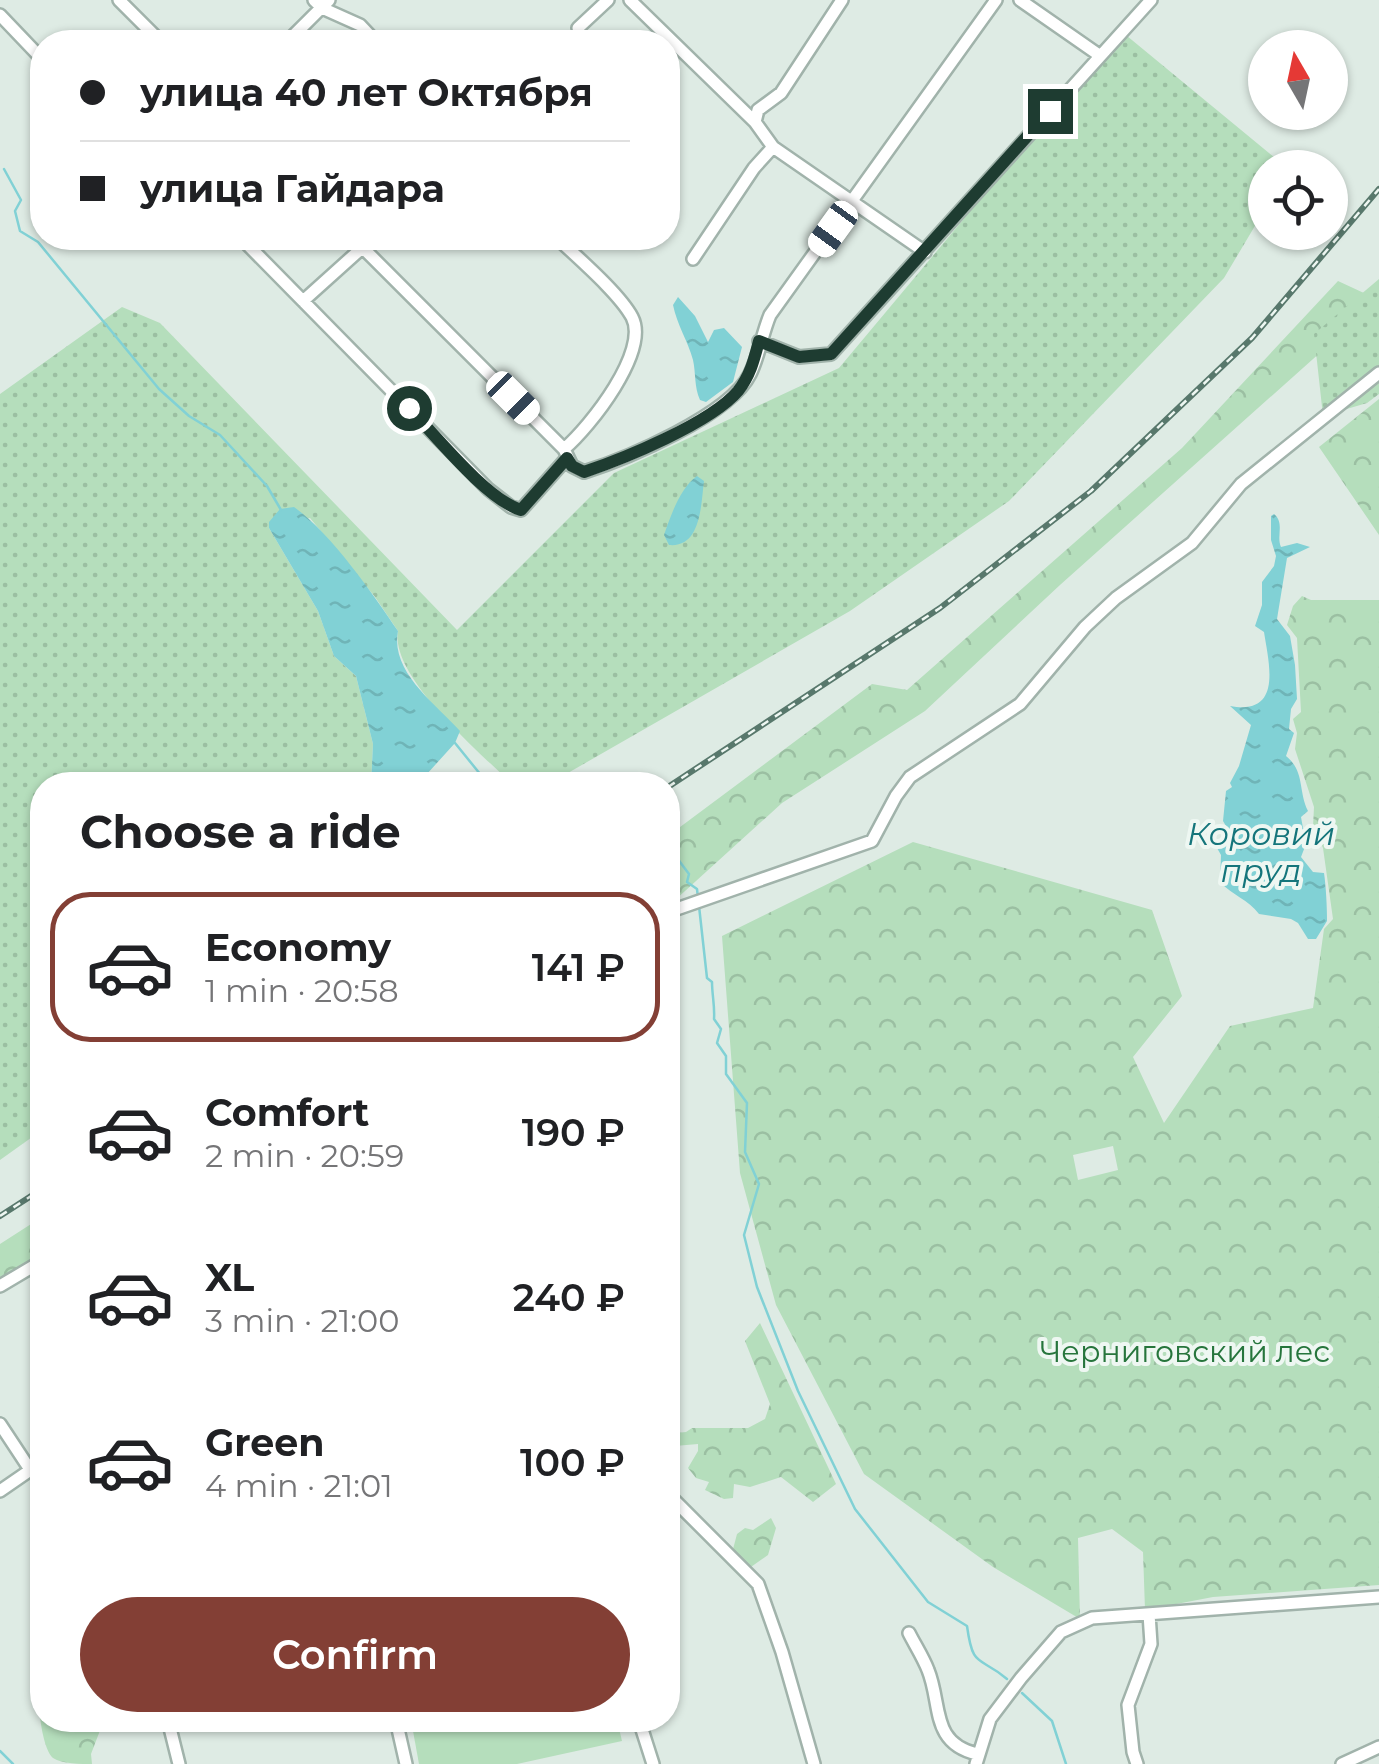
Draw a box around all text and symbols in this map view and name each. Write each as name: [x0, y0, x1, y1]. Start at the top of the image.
north arrow: [1248, 30, 1348, 130]
map controls: [1248, 30, 1348, 250]
text: улица 40 лет Октября: [140, 69, 593, 116]
route end: [1028, 89, 1073, 134]
button: locate: [1248, 150, 1348, 250]
text: улица Гайдара: [140, 165, 445, 212]
car: [803, 196, 863, 262]
car: [481, 366, 545, 430]
route start: [387, 386, 432, 431]
text: Choose a ride: [80, 804, 401, 859]
water label: Коровий пруд: [1187, 814, 1335, 890]
icon: car: [85, 922, 175, 1012]
text: Economy: [205, 924, 391, 971]
text: 141 ₽: [532, 944, 625, 991]
text: 1 min · 20:58: [205, 971, 399, 1010]
icon: car: [85, 1087, 175, 1177]
text: Comfort: [205, 1089, 369, 1136]
text: 190 ₽: [522, 1109, 625, 1156]
text: 2 min · 20:59: [205, 1136, 404, 1175]
icon: car: [85, 1252, 175, 1342]
text: XL: [205, 1254, 254, 1301]
text: 240 ₽: [513, 1274, 625, 1321]
text: 3 min · 21:00: [205, 1301, 399, 1340]
park label: Черниговский лес: [1040, 1333, 1330, 1370]
icon: car: [85, 1417, 175, 1507]
text: Green: [205, 1419, 325, 1466]
text: 100 ₽: [520, 1439, 625, 1486]
text: 4 min · 21:01: [205, 1466, 393, 1505]
button: Confirm: [80, 1597, 630, 1712]

